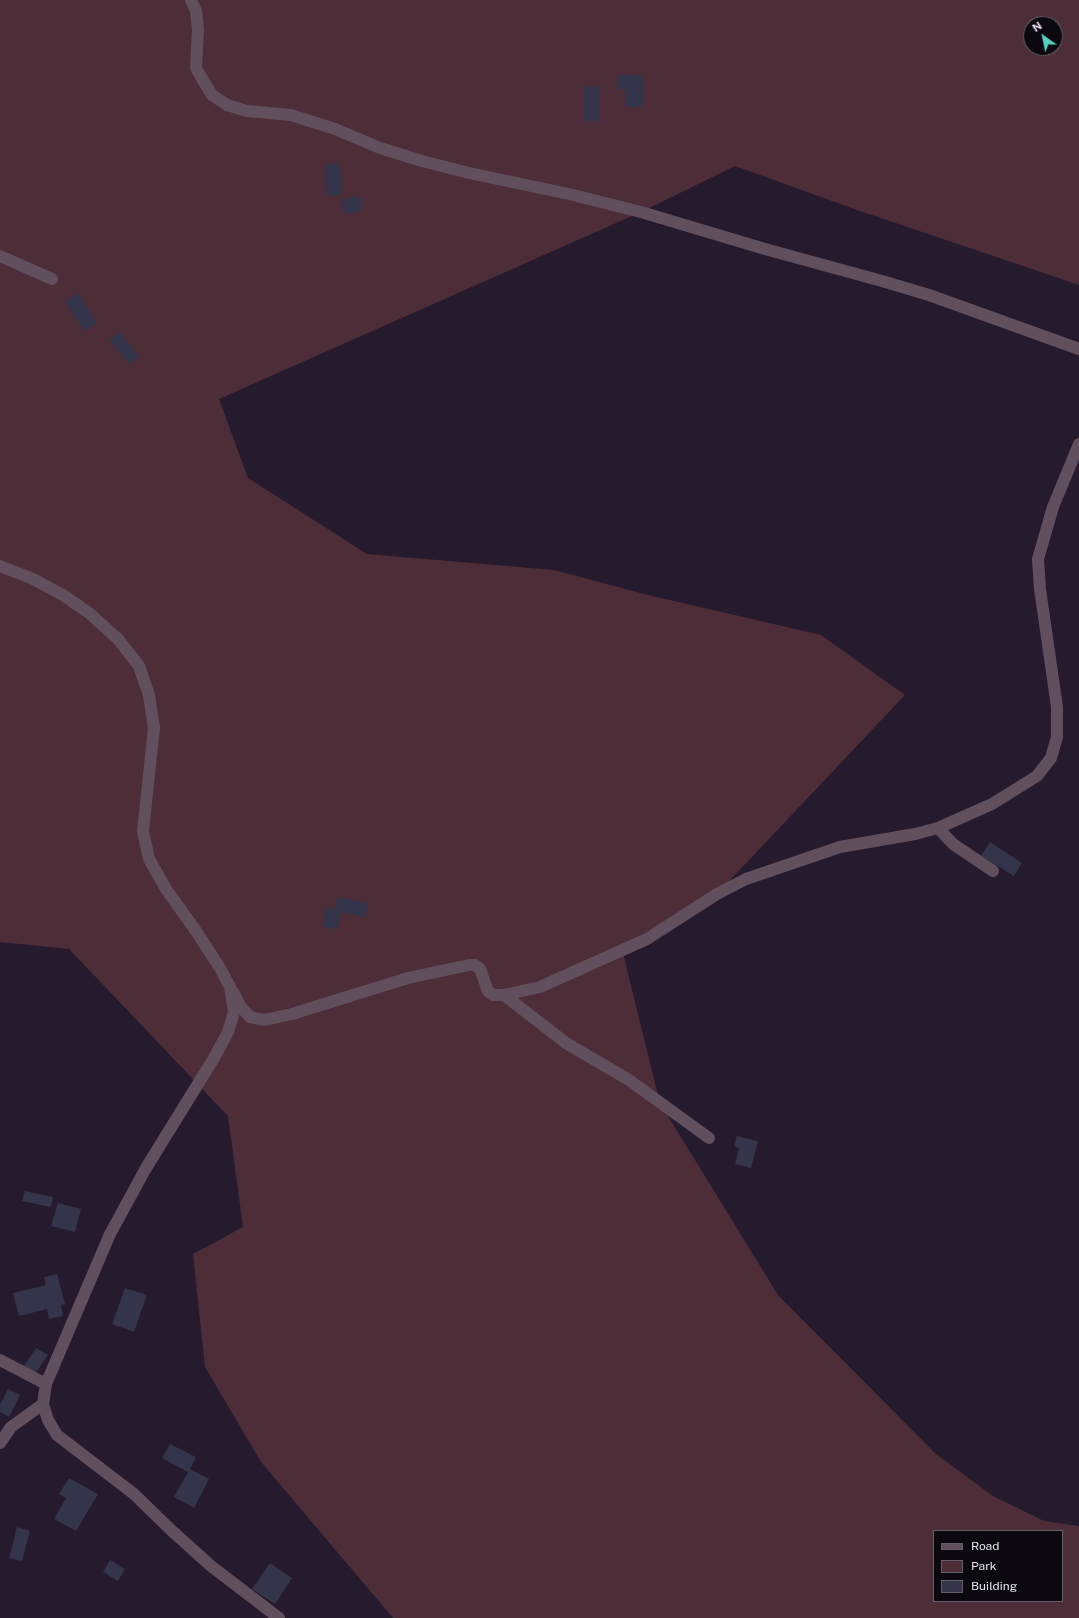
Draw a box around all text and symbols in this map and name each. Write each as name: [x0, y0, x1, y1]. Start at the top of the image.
north arrow: [1023, 16, 1063, 56]
text: N: [1030, 19, 1044, 34]
legend: [933, 1530, 1063, 1602]
text: Road: [971, 1539, 999, 1553]
text: Park: [971, 1559, 997, 1573]
text: Building: [971, 1579, 1017, 1593]

